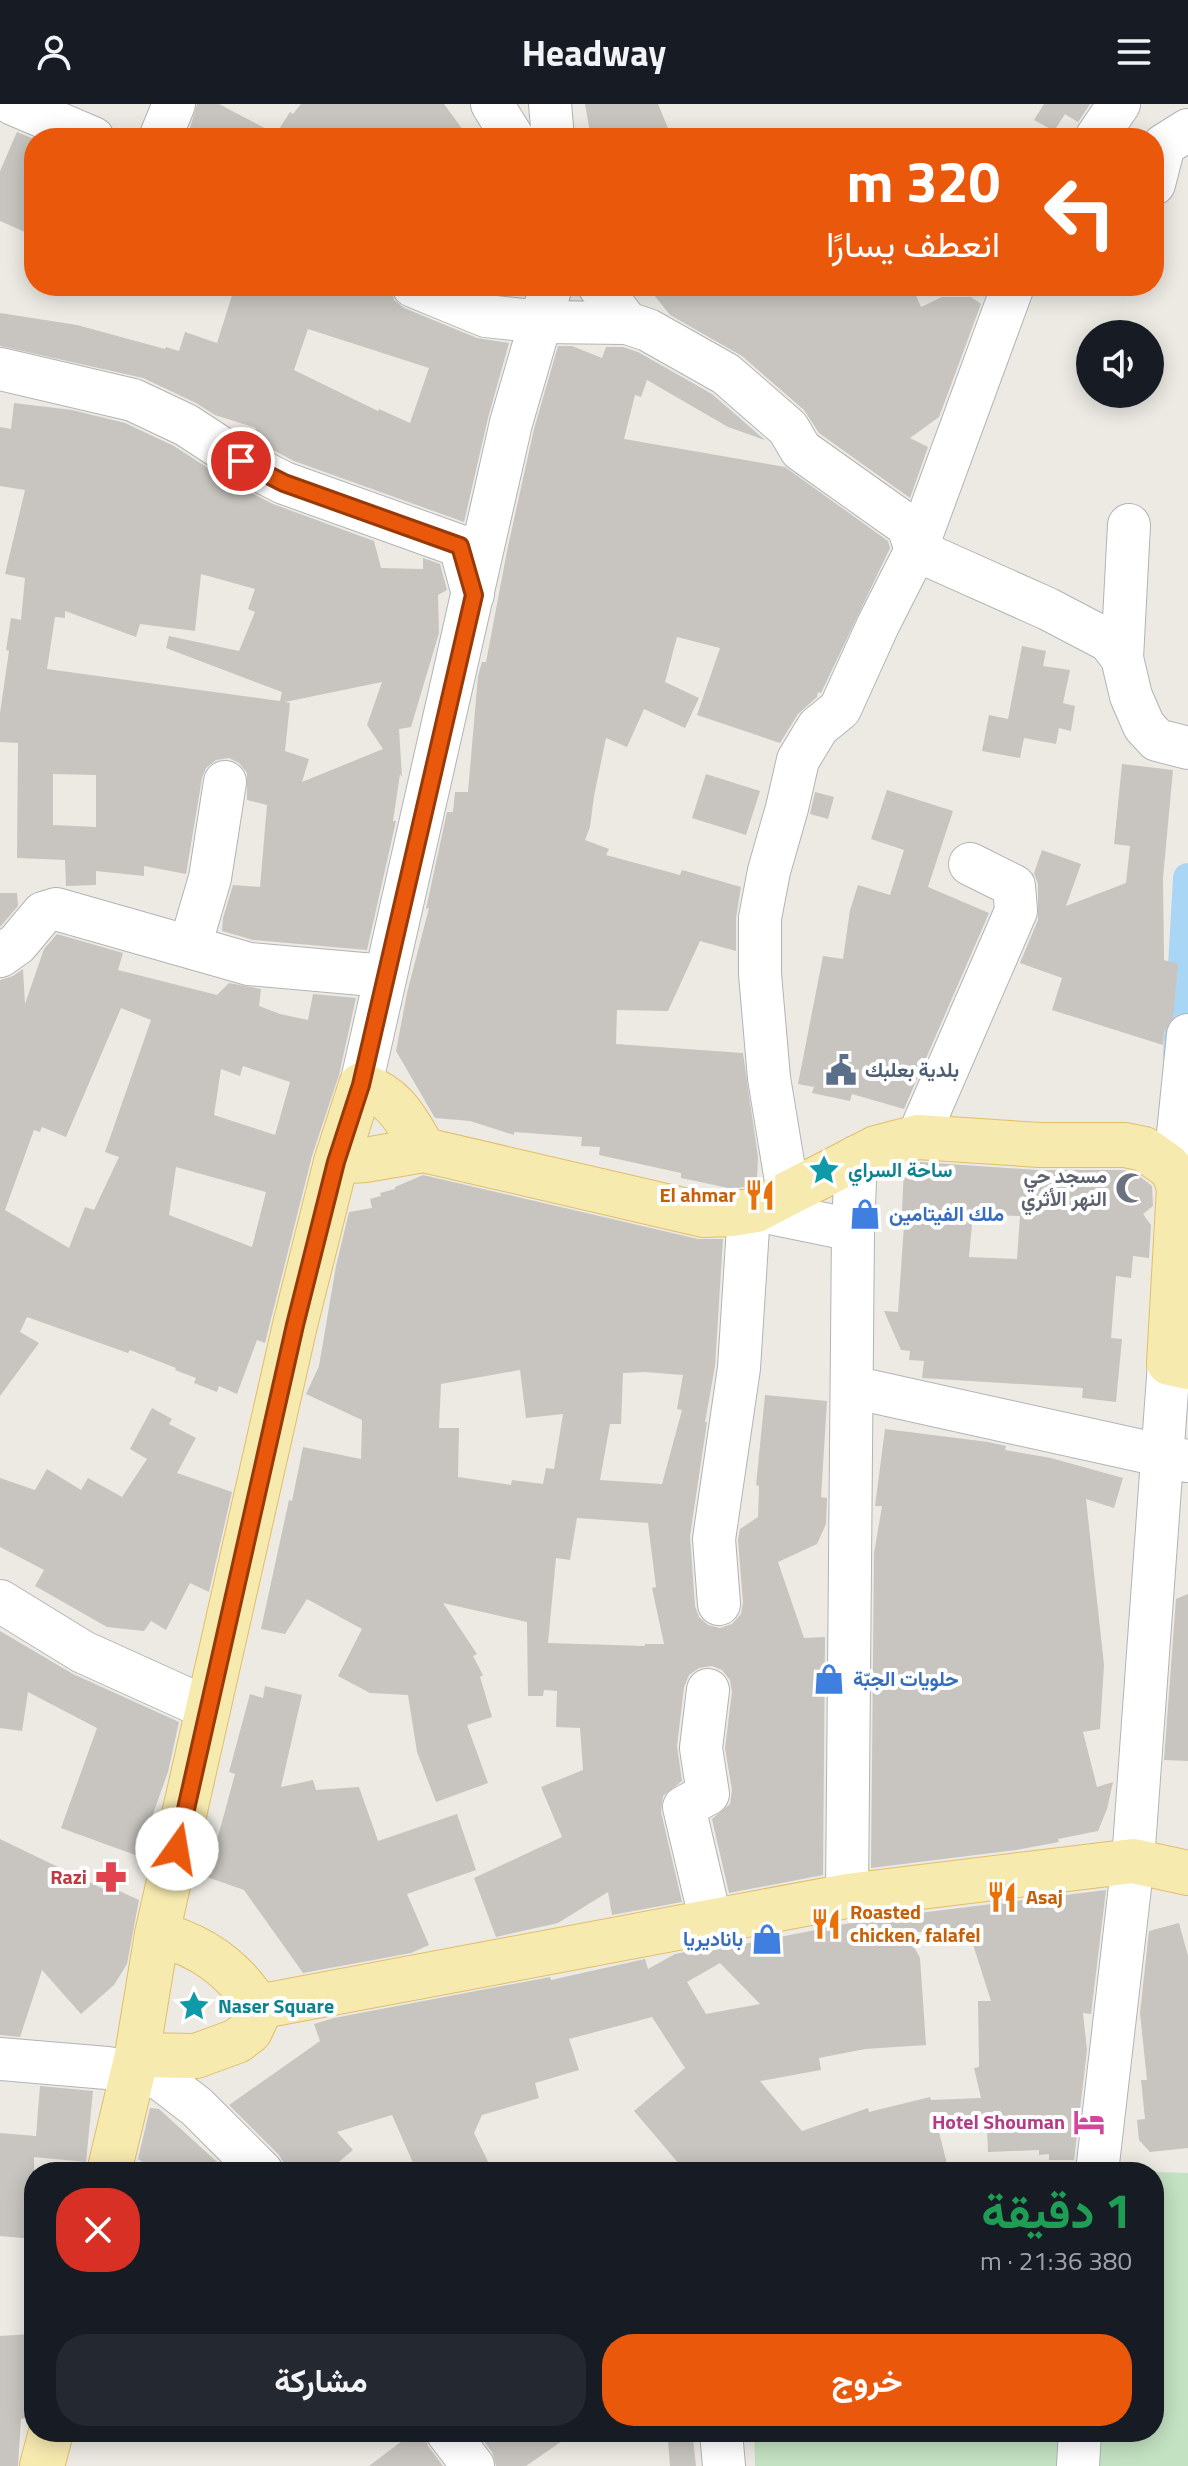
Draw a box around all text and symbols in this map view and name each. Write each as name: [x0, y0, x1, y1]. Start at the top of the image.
text: Headway: [522, 25, 666, 80]
icon: person: [32, 30, 76, 74]
icon: menu: [1112, 30, 1156, 74]
text: 320 m: [847, 139, 1000, 224]
icon: left: [1028, 160, 1132, 264]
text: انعطف يسارًا: [826, 216, 1000, 271]
map controls: [1076, 320, 1164, 408]
button: sound: [1076, 320, 1164, 408]
pin: [207, 427, 275, 495]
icon: arrive: [219, 439, 263, 483]
public building icon: بلدية بعلبك: [824, 1053, 858, 1087]
place label: بلدية بعلبك: [865, 1054, 959, 1085]
place icon: ساحة السراي: [807, 1153, 841, 1187]
place label: ساحة السراي: [848, 1154, 952, 1187]
place label: مسجد حي النهر الأثري: [1021, 1160, 1107, 1216]
mosque icon: مسجد حي النهر الأثري: [1114, 1171, 1148, 1205]
restaurant icon: El ahmar: [743, 1178, 777, 1212]
place label: El ahmar: [659, 1179, 737, 1210]
shop icon: ملك الفيتامين: [848, 1197, 882, 1231]
place label: ملك الفيتامين: [889, 1198, 1004, 1229]
shop icon: حلويات الجبّة: [812, 1662, 846, 1696]
place label: حلويات الجبّة: [853, 1663, 959, 1694]
position arrow: [135, 1807, 219, 1891]
pharmacy icon: Razi: [94, 1860, 128, 1894]
place label: Razi: [50, 1861, 87, 1892]
restaurant icon: Asaj: [985, 1880, 1019, 1914]
place label: Asaj: [1026, 1881, 1063, 1912]
place label: Roasted chicken, falafel: [850, 1896, 981, 1950]
restaurant icon: Roasted chicken, falafel: [809, 1907, 843, 1941]
shop icon: باناديريا: [750, 1922, 784, 1956]
place label: باناديريا: [683, 1923, 743, 1954]
place icon: Naser Square: [177, 1989, 211, 2023]
place label: Naser Square: [218, 1990, 334, 2021]
hotel icon: Hotel Shouman: [1072, 2105, 1106, 2139]
place label: Hotel Shouman: [932, 2106, 1065, 2137]
text: 1 دقيقة: [981, 2174, 1132, 2247]
button: close: [56, 2188, 140, 2272]
text: 380 m · 21:36: [980, 2241, 1132, 2280]
button: مشاركة: [56, 2334, 586, 2426]
button: خروج: [602, 2334, 1132, 2426]

